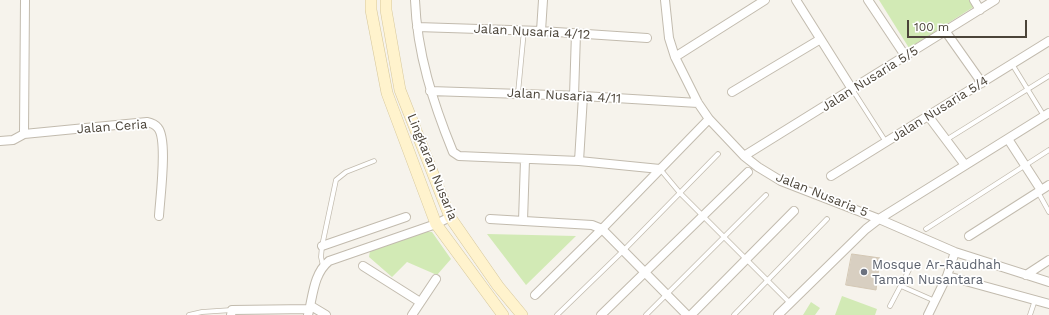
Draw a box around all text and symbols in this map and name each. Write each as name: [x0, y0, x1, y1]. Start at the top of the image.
scale bar: [909, 12, 1029, 38]
text: 100 m: [914, 20, 949, 34]
street label: Jalan Nusaria 4/12: [473, 21, 591, 43]
street label: Jalan Nusaria 5/5: [819, 43, 921, 115]
street label: Jalan Nusaria 5/4: [889, 73, 991, 145]
street label: Jalan Nusaria 4/11: [507, 85, 621, 107]
street label: Lingkaran Nusaria: [404, 111, 460, 223]
street label: Jalan Ceria: [76, 117, 148, 137]
street label: Jalan Nusaria 5: [774, 169, 870, 221]
place label: Mosque Ar-Raudhah Taman Nusantara: [872, 257, 1001, 288]
marker: Mosque Ar-Raudhah Taman Nusantara: [859, 267, 869, 277]

